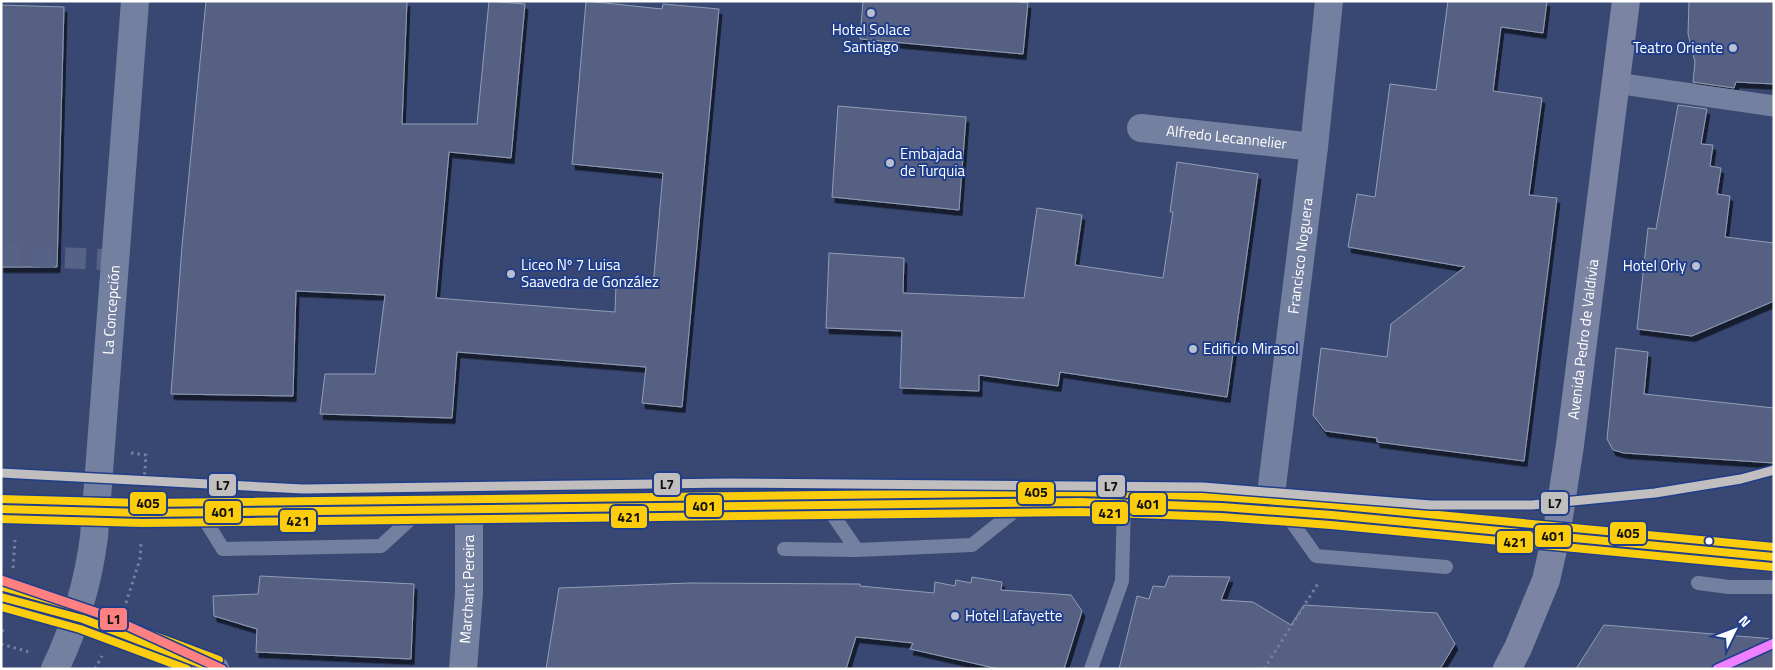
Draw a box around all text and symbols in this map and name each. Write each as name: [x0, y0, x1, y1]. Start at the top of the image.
marker: Hotel Solace Santiago: [865, 7, 877, 19]
place label: Hotel Solace Santiago: [832, 18, 910, 58]
place label: Teatro Oriente: [1633, 36, 1723, 59]
marker: Teatro Oriente: [1727, 42, 1739, 54]
street label: Alfredo Lecannelier: [1165, 119, 1288, 155]
place label: Embajada de Turquia: [900, 142, 965, 182]
marker: Embajada de Turquia: [884, 157, 896, 169]
street label: Francisco Noguera: [1281, 196, 1319, 315]
place label: Liceo Nº 7 Luisa Saavedra de González: [521, 253, 659, 293]
place label: Hotel Orly: [1623, 254, 1686, 277]
street label: Avenida Pedro de Valdivia: [1561, 257, 1604, 421]
marker: Hotel Orly: [1690, 260, 1702, 272]
street label: La Concepción: [96, 264, 126, 355]
marker: Liceo Nº 7 Luisa Saavedra de González: [505, 268, 517, 280]
place label: Edificio Mirasol: [1203, 337, 1299, 360]
marker: Edificio Mirasol: [1187, 343, 1199, 355]
line badge: L7: [653, 472, 681, 496]
line badge: L7: [208, 473, 237, 497]
text: L7: [660, 473, 674, 494]
text: L7: [216, 474, 230, 495]
line badge: L7: [1097, 474, 1126, 498]
text: L7: [1104, 475, 1118, 496]
line badge: 405: [1017, 481, 1055, 505]
text: 405: [1024, 481, 1048, 502]
line badge: 405: [129, 491, 167, 515]
line badge: L7: [1540, 491, 1569, 515]
text: 405: [136, 492, 160, 513]
line badge: 401: [1129, 492, 1167, 516]
text: L7: [1548, 492, 1562, 513]
text: 401: [1136, 493, 1160, 514]
line badge: 401: [685, 494, 723, 518]
text: 401: [692, 495, 716, 516]
line badge: 401: [204, 500, 242, 524]
text: 401: [211, 501, 235, 522]
line badge: 421: [1091, 501, 1129, 525]
text: 421: [1098, 502, 1122, 523]
line badge: 421: [610, 505, 648, 529]
text: 421: [617, 506, 641, 527]
line badge: 421: [279, 509, 317, 533]
text: 421: [286, 510, 310, 531]
line badge: 405: [1609, 521, 1647, 545]
text: 405: [1616, 522, 1640, 543]
line badge: 401: [1534, 524, 1572, 548]
text: 401: [1541, 525, 1565, 546]
line badge: 421: [1496, 530, 1534, 554]
text: 421: [1503, 531, 1527, 552]
street label: Marchant Pereira: [453, 534, 480, 644]
unlabelled marker: [1704, 536, 1714, 546]
place label: Hotel Lafayette: [965, 604, 1062, 627]
north arrow: [1710, 605, 1760, 655]
line badge: L1: [99, 607, 128, 631]
text: L1: [107, 608, 121, 629]
marker: Hotel Lafayette: [949, 610, 961, 622]
text: N: [1734, 610, 1756, 632]

